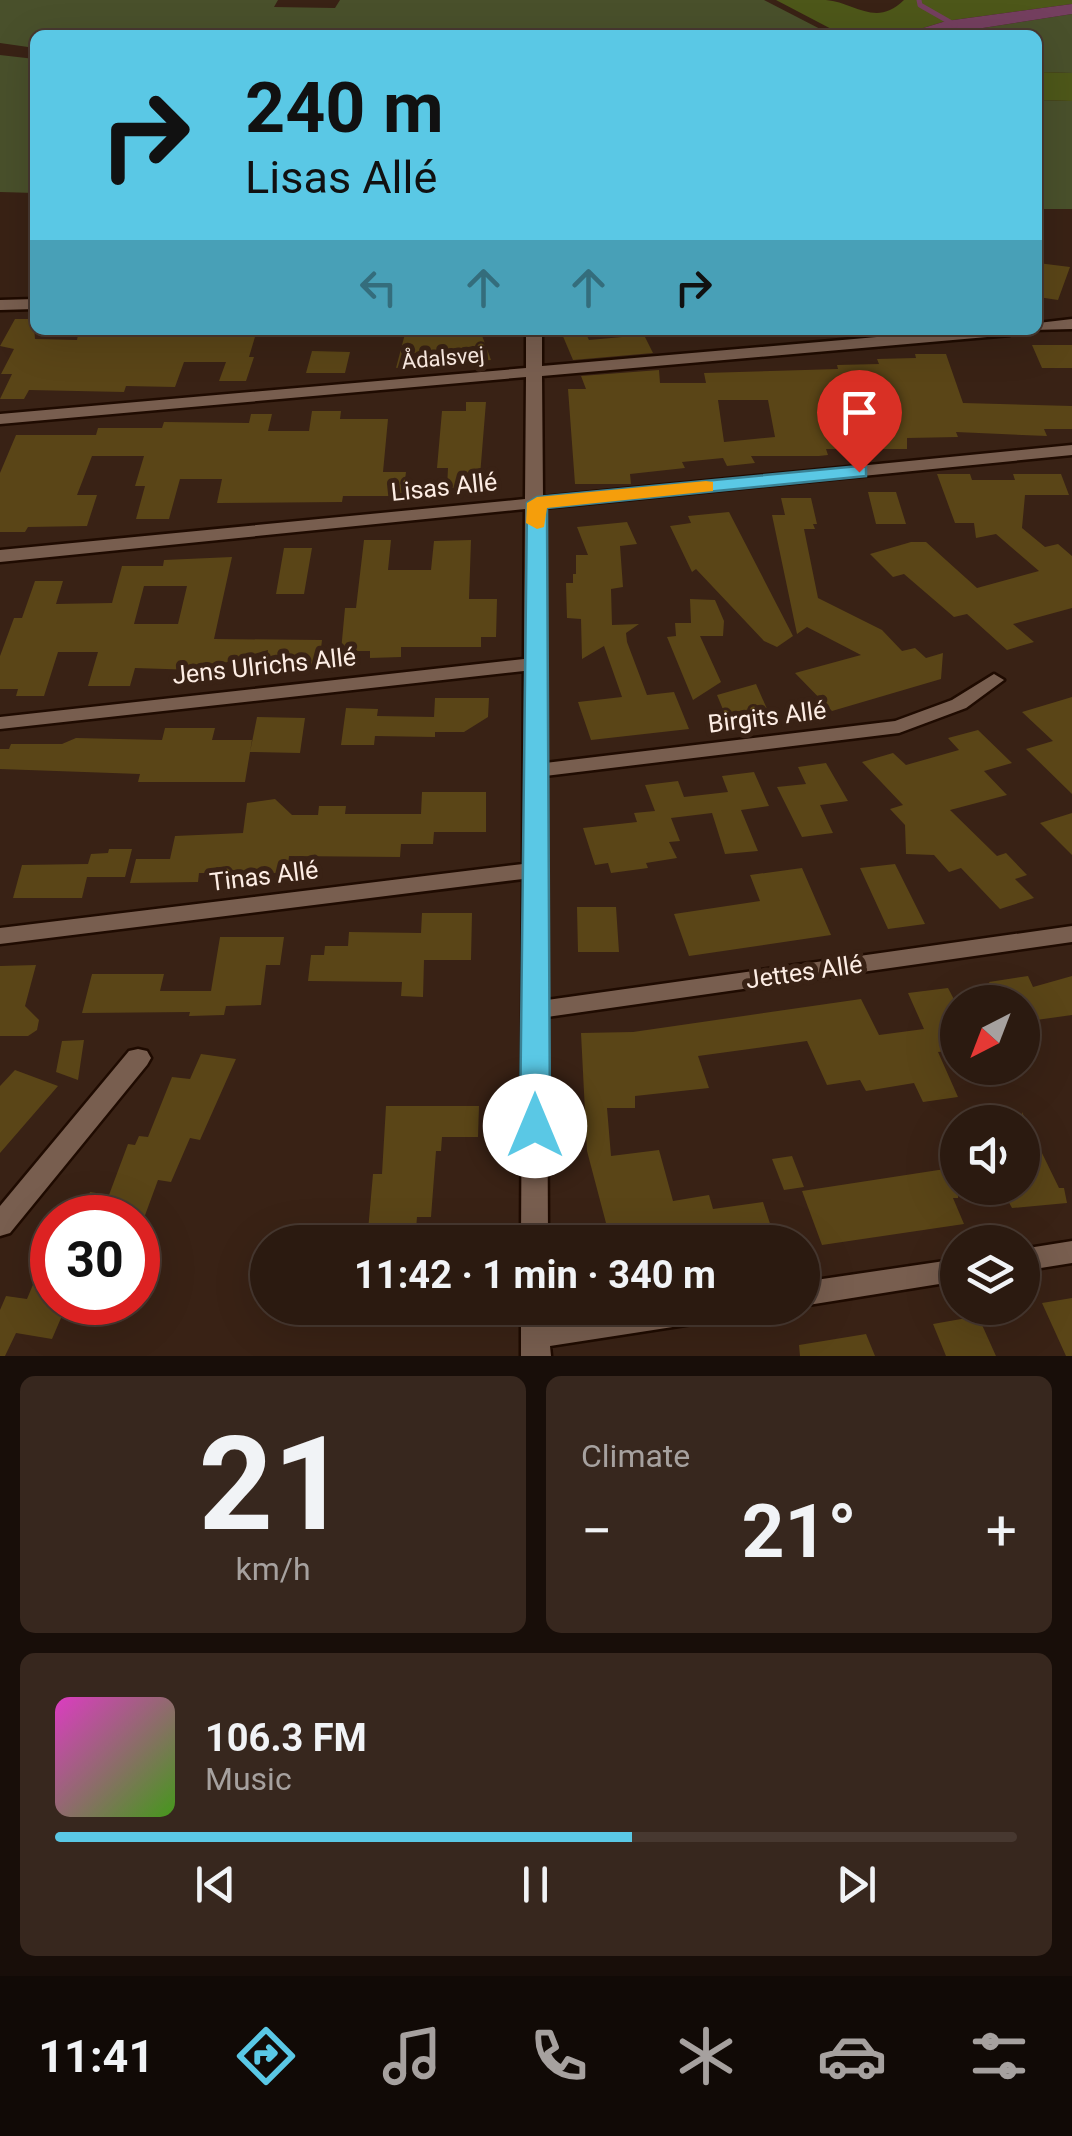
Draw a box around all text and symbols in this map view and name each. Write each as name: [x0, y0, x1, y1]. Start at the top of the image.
text: 240 m: [245, 67, 444, 149]
icon: right: [80, 70, 210, 200]
text: Lisas Allé: [245, 151, 437, 204]
icon: left: [351, 260, 406, 315]
icon: ahead: [456, 260, 511, 315]
icon: ahead: [561, 260, 616, 315]
icon: right: [666, 260, 721, 315]
street label: Ådalsvej: [401, 341, 485, 374]
pin: [817, 370, 902, 473]
icon: arrive: [832, 385, 887, 440]
street label: Lisas Allé: [389, 467, 499, 507]
street label: Jens Ulrichs Allé: [171, 642, 357, 690]
street label: Birgits Allé: [706, 695, 828, 739]
street label: Tinas Allé: [208, 855, 320, 897]
street label: Jettes Allé: [744, 949, 864, 995]
north arrow: [940, 985, 1040, 1085]
map controls: [940, 985, 1040, 1325]
position arrow: [483, 1074, 587, 1178]
button: sound: [940, 1105, 1040, 1205]
speed limit sign: 30: [30, 1195, 160, 1325]
button: layers: [940, 1225, 1040, 1325]
text: 11:42 · 1 min · 340 m: [354, 1253, 716, 1297]
text: 21: [198, 1408, 348, 1561]
text: Climate: [581, 1437, 690, 1475]
text: 21°: [741, 1487, 857, 1575]
text: −: [581, 1499, 612, 1563]
text: +: [986, 1499, 1017, 1563]
text: km/h: [235, 1550, 311, 1588]
text: 106.3 FM: [205, 1716, 367, 1760]
text: Music: [205, 1760, 292, 1798]
icon: previous: [188, 1857, 243, 1912]
icon: pause: [508, 1857, 563, 1912]
icon: next: [829, 1857, 884, 1912]
icon: directions: [231, 2021, 301, 2091]
icon: music: [377, 2021, 447, 2091]
icon: phone: [524, 2021, 594, 2091]
icon: climate: [671, 2021, 741, 2091]
icon: car: [817, 2021, 887, 2091]
icon: filters: [964, 2021, 1034, 2091]
text: 11:41: [38, 2030, 154, 2083]

